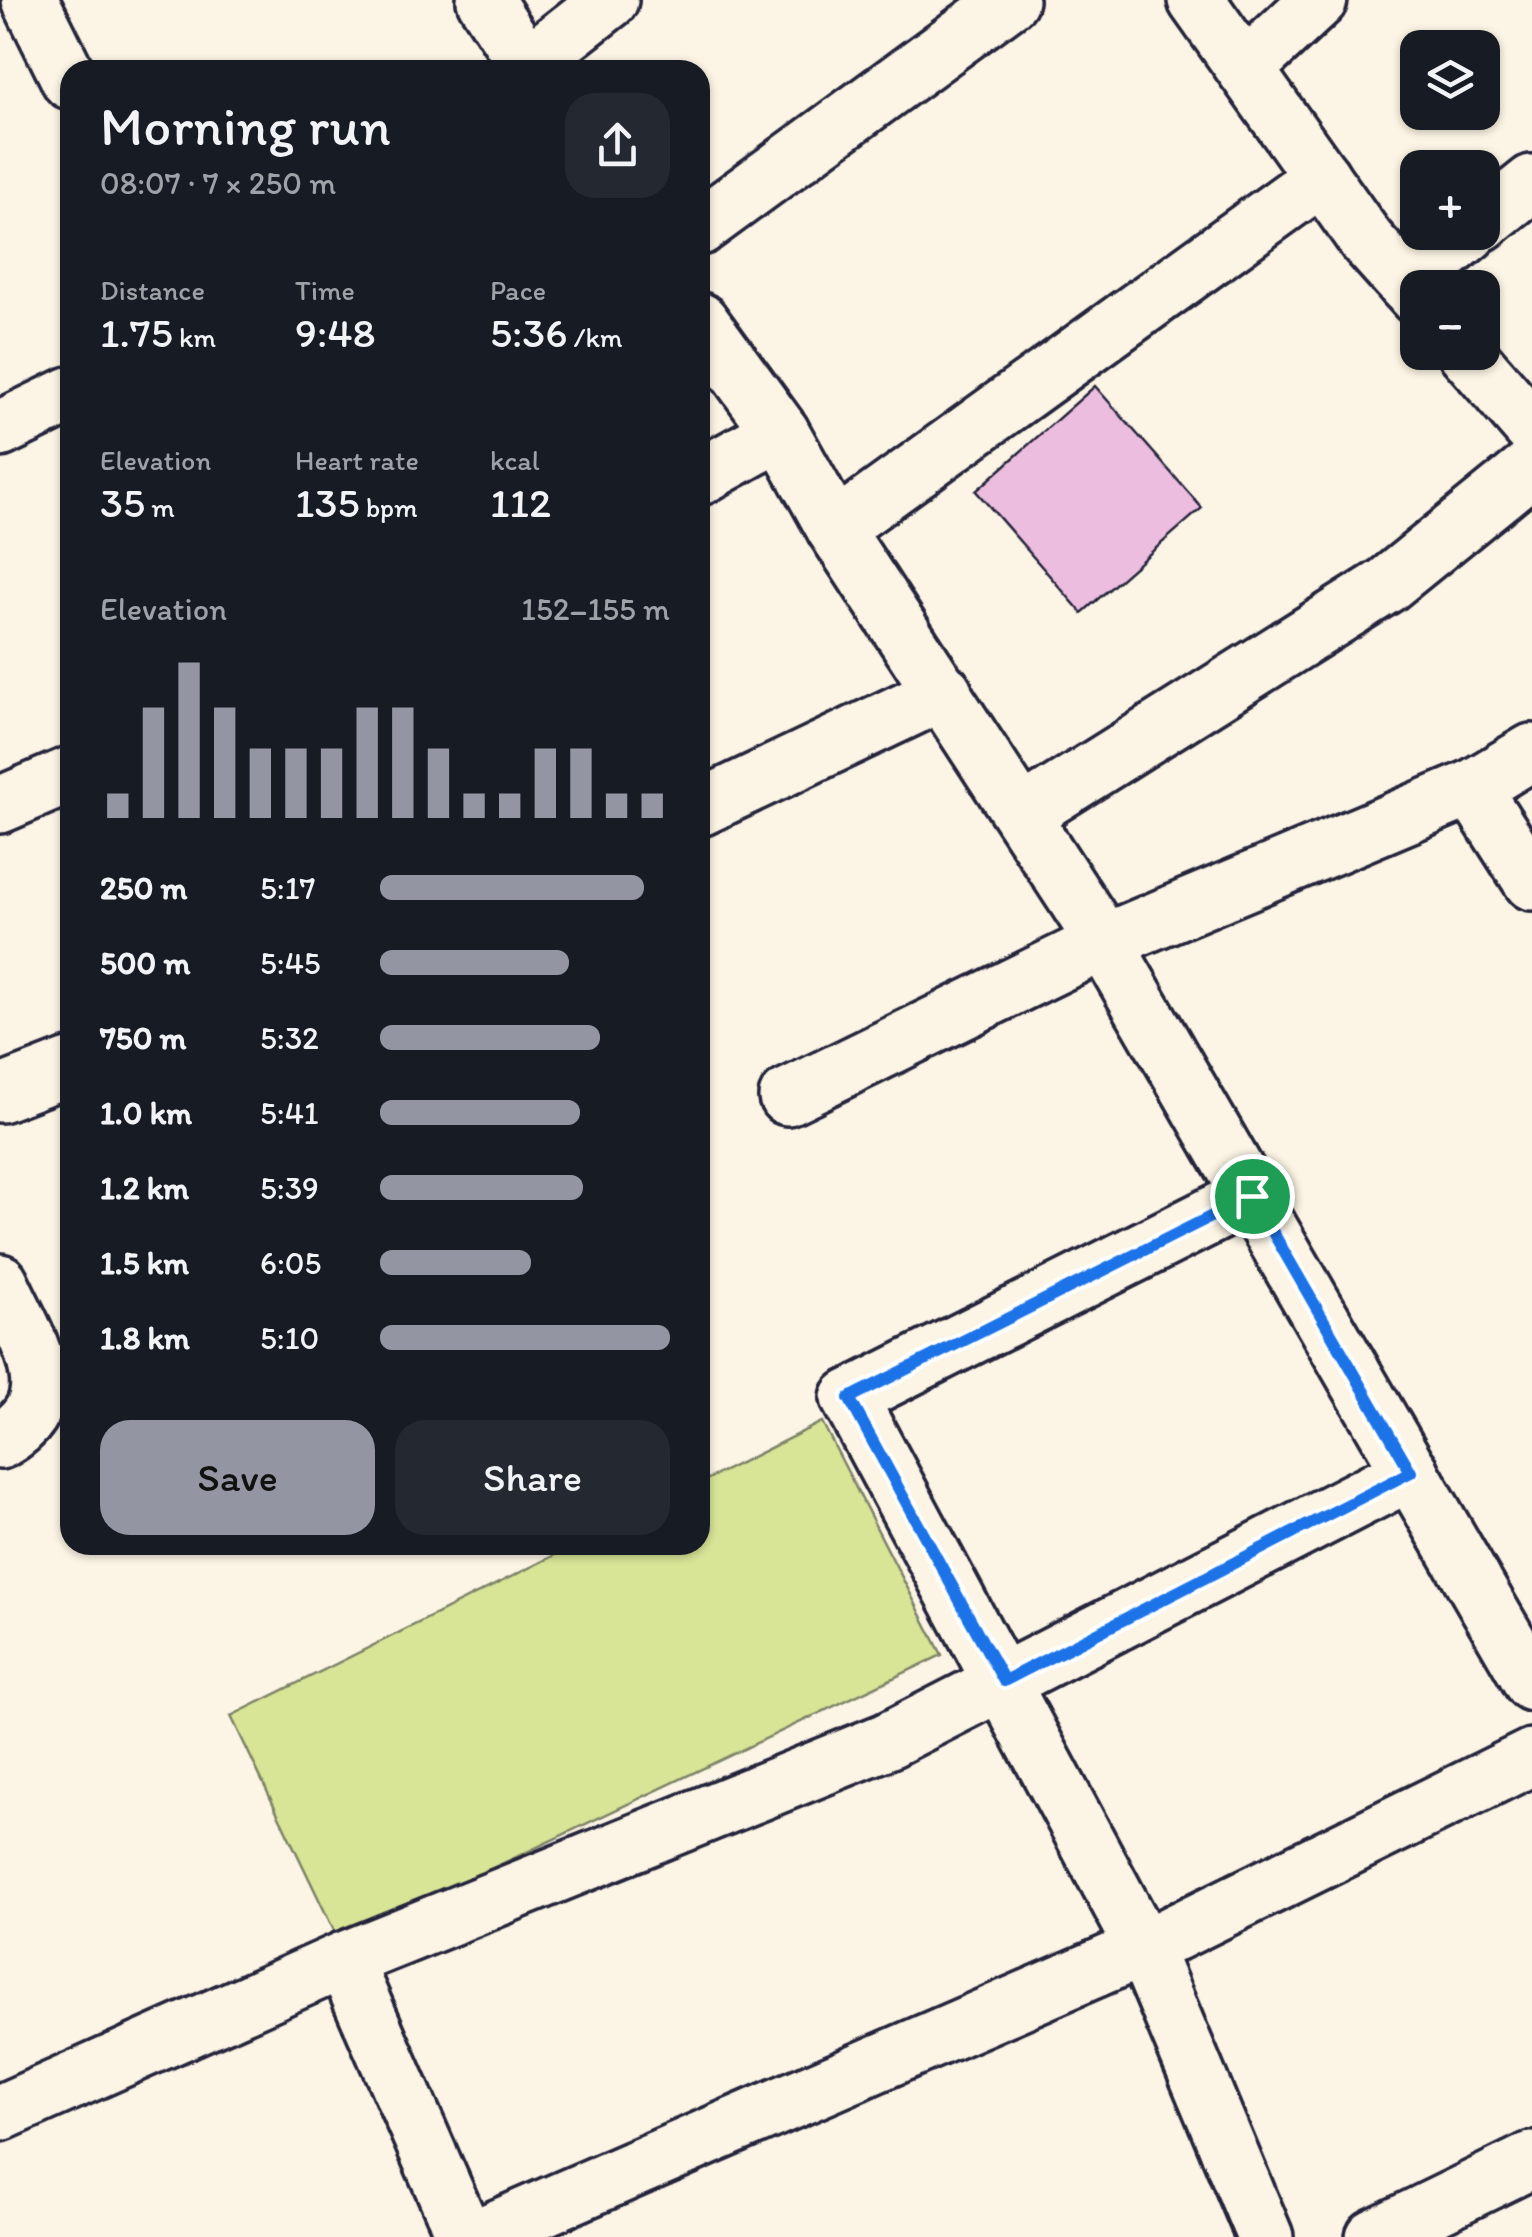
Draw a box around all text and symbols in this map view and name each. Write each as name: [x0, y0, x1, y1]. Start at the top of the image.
map controls: [1400, 30, 1500, 370]
button: layers: [1400, 30, 1500, 130]
text: Morning run: [100, 93, 391, 159]
button: share: [565, 93, 670, 198]
button: +: [1400, 150, 1500, 250]
text: 08:07 · 7 × 250 m: [100, 164, 336, 202]
button: −: [1400, 270, 1500, 370]
text: Distance: [100, 273, 205, 307]
text: Time: [295, 273, 355, 307]
text: Pace: [490, 273, 546, 307]
text: 1.75: [100, 307, 173, 358]
text: 9:48: [295, 307, 376, 358]
text: 5:36: [490, 307, 567, 358]
text: km: [173, 320, 216, 354]
text: /km: [567, 320, 623, 354]
text: Elevation: [100, 443, 211, 477]
text: Heart rate: [295, 443, 419, 477]
text: kcal: [490, 443, 540, 477]
text: 35: [100, 477, 145, 528]
text: 135: [295, 477, 359, 528]
text: 112: [490, 477, 551, 528]
text: m: [145, 490, 175, 524]
text: bpm: [359, 490, 418, 524]
text: Elevation: [100, 590, 227, 628]
text: 152–155 m: [521, 590, 670, 628]
text: 250 m: [100, 869, 187, 907]
text: 5:17: [260, 869, 315, 907]
text: 500 m: [100, 944, 190, 982]
text: 5:45: [260, 944, 321, 982]
text: 750 m: [100, 1019, 187, 1057]
text: 5:32: [260, 1019, 319, 1057]
text: 1.0 km: [100, 1094, 192, 1132]
text: 5:41: [260, 1094, 319, 1132]
pin: [1210, 1154, 1295, 1239]
text: 1.2 km: [100, 1169, 189, 1207]
text: 5:39: [260, 1169, 319, 1207]
icon: arrive: [1225, 1169, 1280, 1224]
text: 1.5 km: [100, 1244, 189, 1282]
text: 6:05: [260, 1244, 321, 1282]
text: 1.8 km: [100, 1319, 190, 1357]
text: 5:10: [260, 1319, 319, 1357]
button: Save: [100, 1420, 375, 1535]
button: Share: [395, 1420, 670, 1535]

